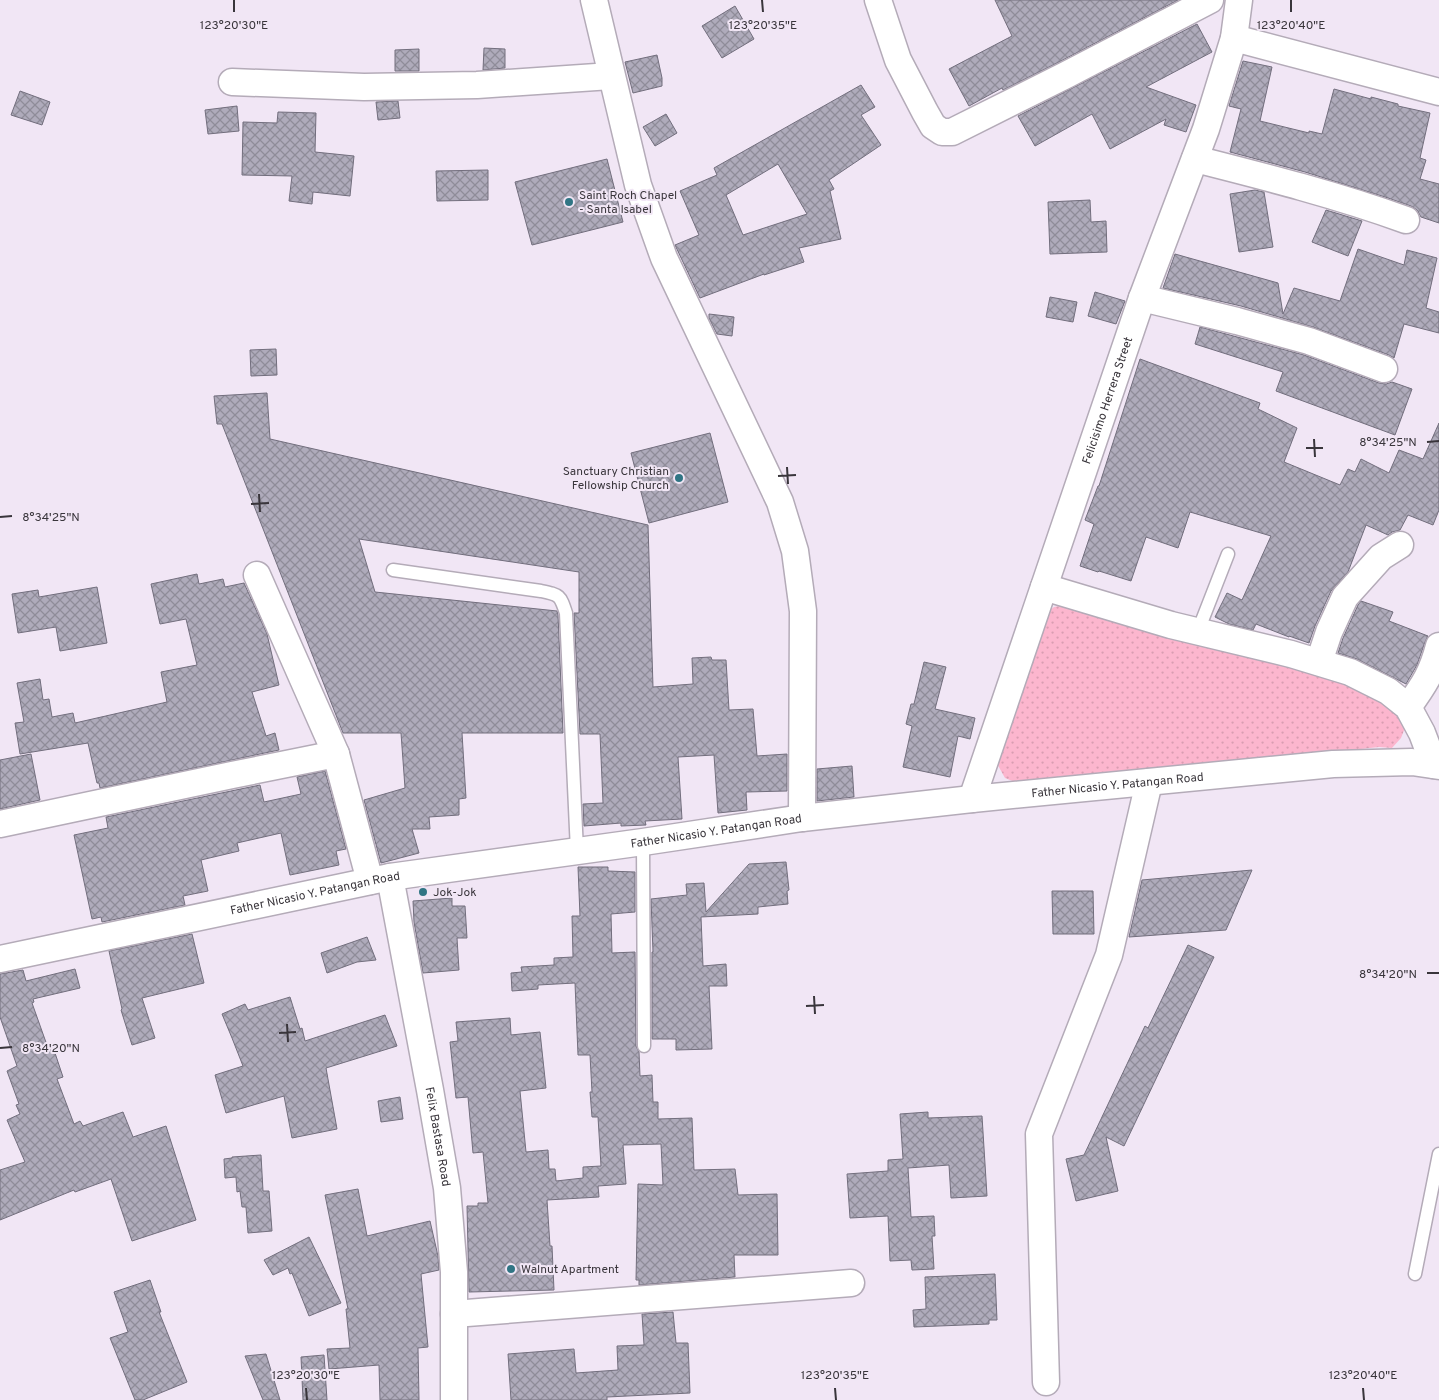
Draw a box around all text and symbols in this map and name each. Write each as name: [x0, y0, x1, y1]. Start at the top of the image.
text: 123°20'30"E: [200, 18, 268, 34]
text: 123°20'35"E: [729, 18, 797, 34]
text: 123°20'40"E: [1257, 18, 1325, 34]
place label: Saint Roch Chapel - Santa Isabel: [579, 188, 677, 218]
marker: Saint Roch Chapel - Santa Isabel: [563, 196, 575, 208]
street label: Felicisimo Herrera Street: [1079, 335, 1137, 466]
text: 8°34'25"N: [1359, 435, 1417, 451]
place label: Sanctuary Christian Fellowship Church: [563, 464, 669, 494]
marker: Sanctuary Christian Fellowship Church: [673, 472, 685, 484]
text: 8°34'25"N: [22, 510, 80, 526]
street label: Father Nicasio Y. Patangan Road: [1031, 770, 1204, 802]
street label: Father Nicasio Y. Patangan Road: [630, 811, 803, 853]
street label: Father Nicasio Y. Patangan Road: [229, 869, 401, 919]
place label: Jok-Jok: [433, 885, 477, 901]
marker: Jok-Jok: [417, 886, 429, 898]
text: 8°34'20"N: [1359, 967, 1417, 983]
text: 8°34'20"N: [22, 1041, 80, 1057]
street label: Felix Bastasa Road: [421, 1086, 454, 1188]
place label: Walnut Apartment: [521, 1262, 619, 1278]
marker: Walnut Apartment: [505, 1263, 517, 1275]
text: 123°20'30"E: [272, 1368, 340, 1384]
text: 123°20'35"E: [801, 1368, 869, 1384]
text: 123°20'40"E: [1329, 1368, 1397, 1384]

